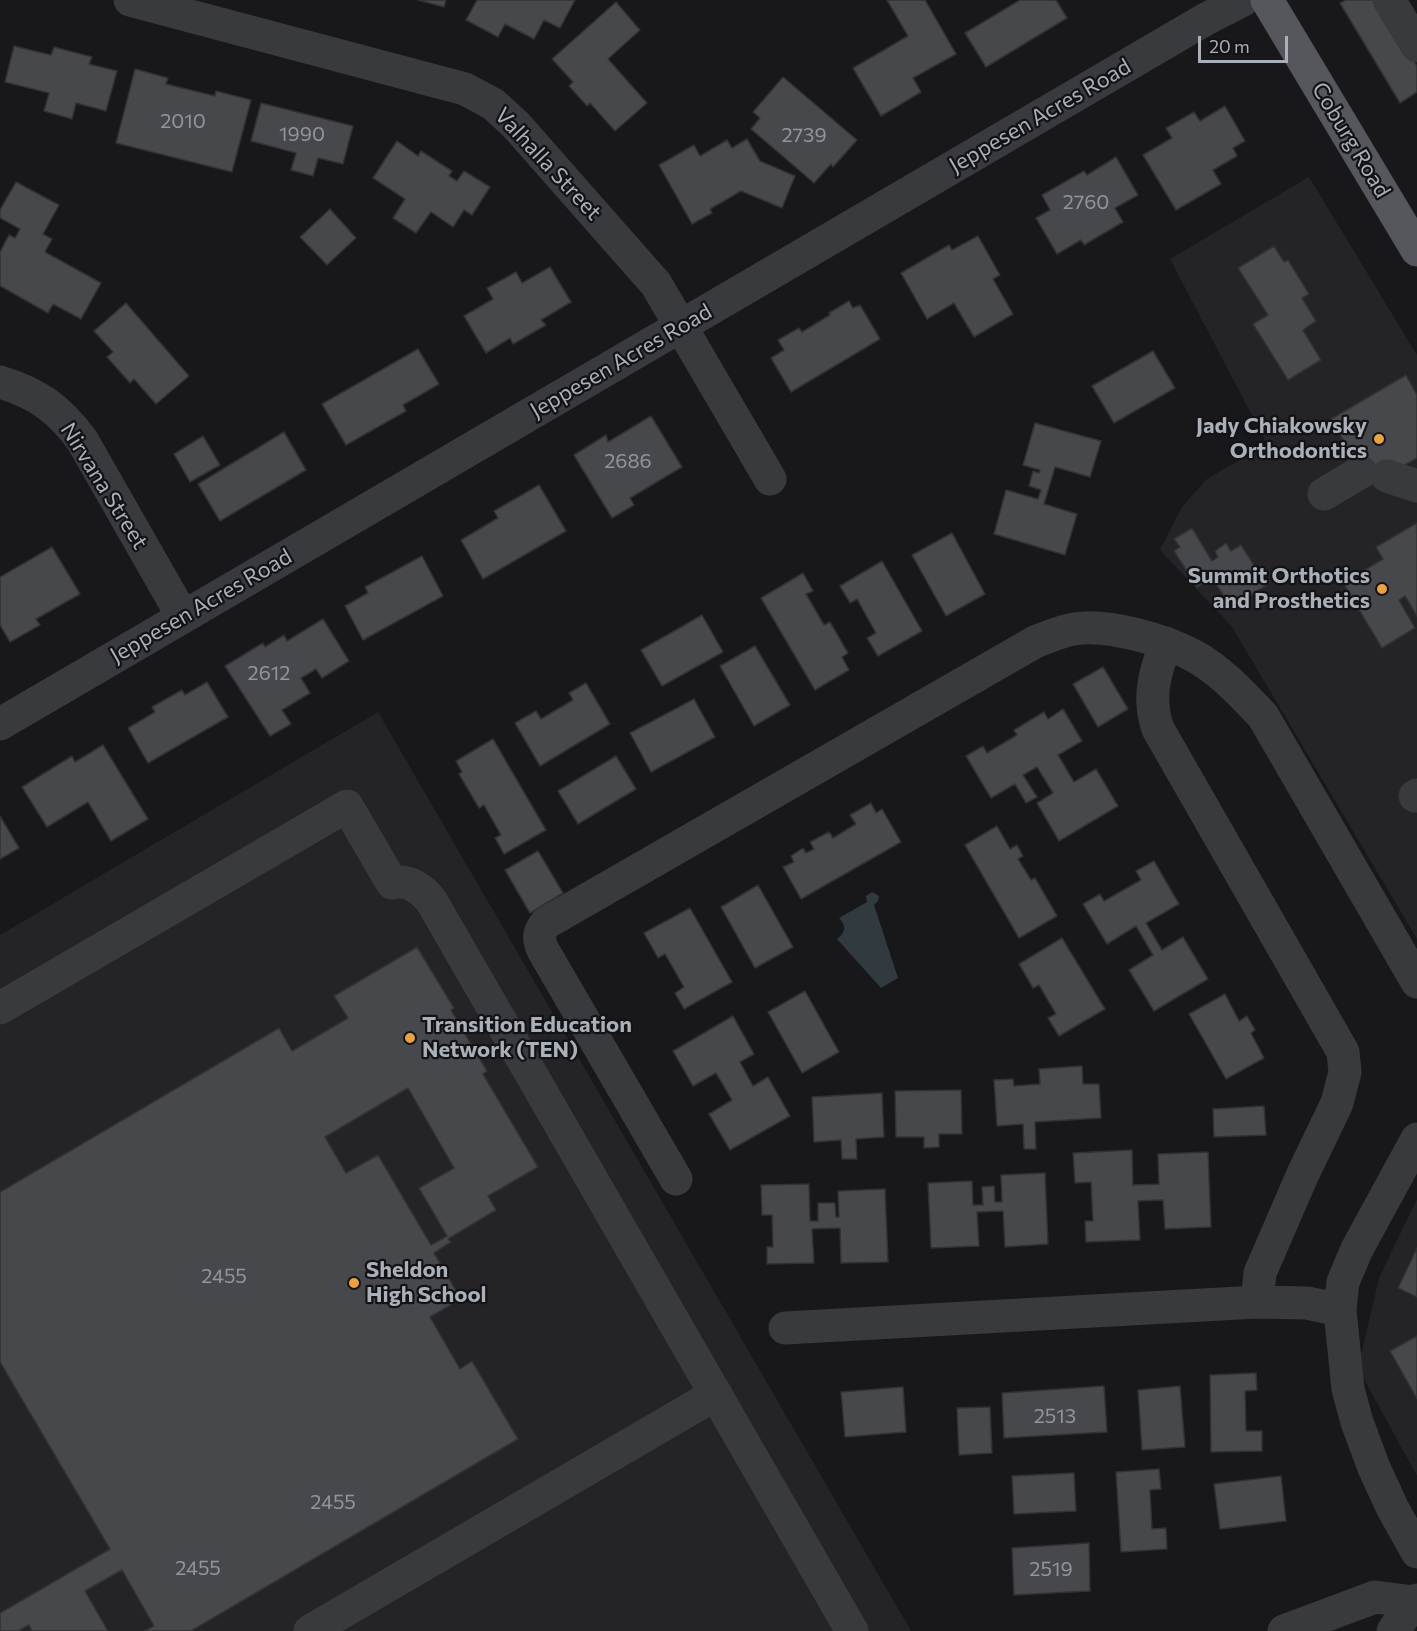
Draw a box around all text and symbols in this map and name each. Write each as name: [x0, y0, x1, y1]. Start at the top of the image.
scale bar: [1201, 24, 1291, 62]
text: 20 m: [1209, 35, 1250, 57]
street label: Jeppesen Acres Road: [945, 53, 1135, 179]
street label: Coburg Road: [1306, 78, 1396, 202]
street label: Valhalla Street: [489, 102, 607, 226]
house number: 2010: [160, 109, 206, 133]
house number: 1990: [279, 122, 325, 146]
house number: 2739: [781, 123, 827, 147]
house number: 2760: [1063, 190, 1109, 214]
street label: Jeppesen Acres Road: [526, 298, 716, 424]
place label: Jady Chiakowsky Orthodontics: [1196, 413, 1367, 464]
street label: Nirvana Street: [55, 418, 153, 554]
marker: Jady Chiakowsky Orthodontics: [1372, 432, 1386, 446]
house number: 2686: [604, 449, 652, 473]
street label: Jeppesen Acres Road: [106, 543, 296, 669]
place label: Summit Orthotics and Prosthetics: [1188, 563, 1370, 614]
marker: Summit Orthotics and Prosthetics: [1375, 582, 1389, 596]
house number: 2612: [248, 661, 290, 685]
place label: Transition Education Network (TEN): [422, 1012, 632, 1064]
marker: Transition Education Network (TEN): [403, 1031, 417, 1045]
place label: Sheldon High School: [366, 1257, 487, 1308]
house number: 2455: [201, 1264, 247, 1288]
marker: Sheldon High School: [347, 1276, 361, 1290]
house number: 2513: [1034, 1404, 1076, 1428]
house number: 2455: [310, 1490, 356, 1514]
house number: 2455: [175, 1556, 221, 1580]
house number: 2519: [1029, 1557, 1073, 1581]

